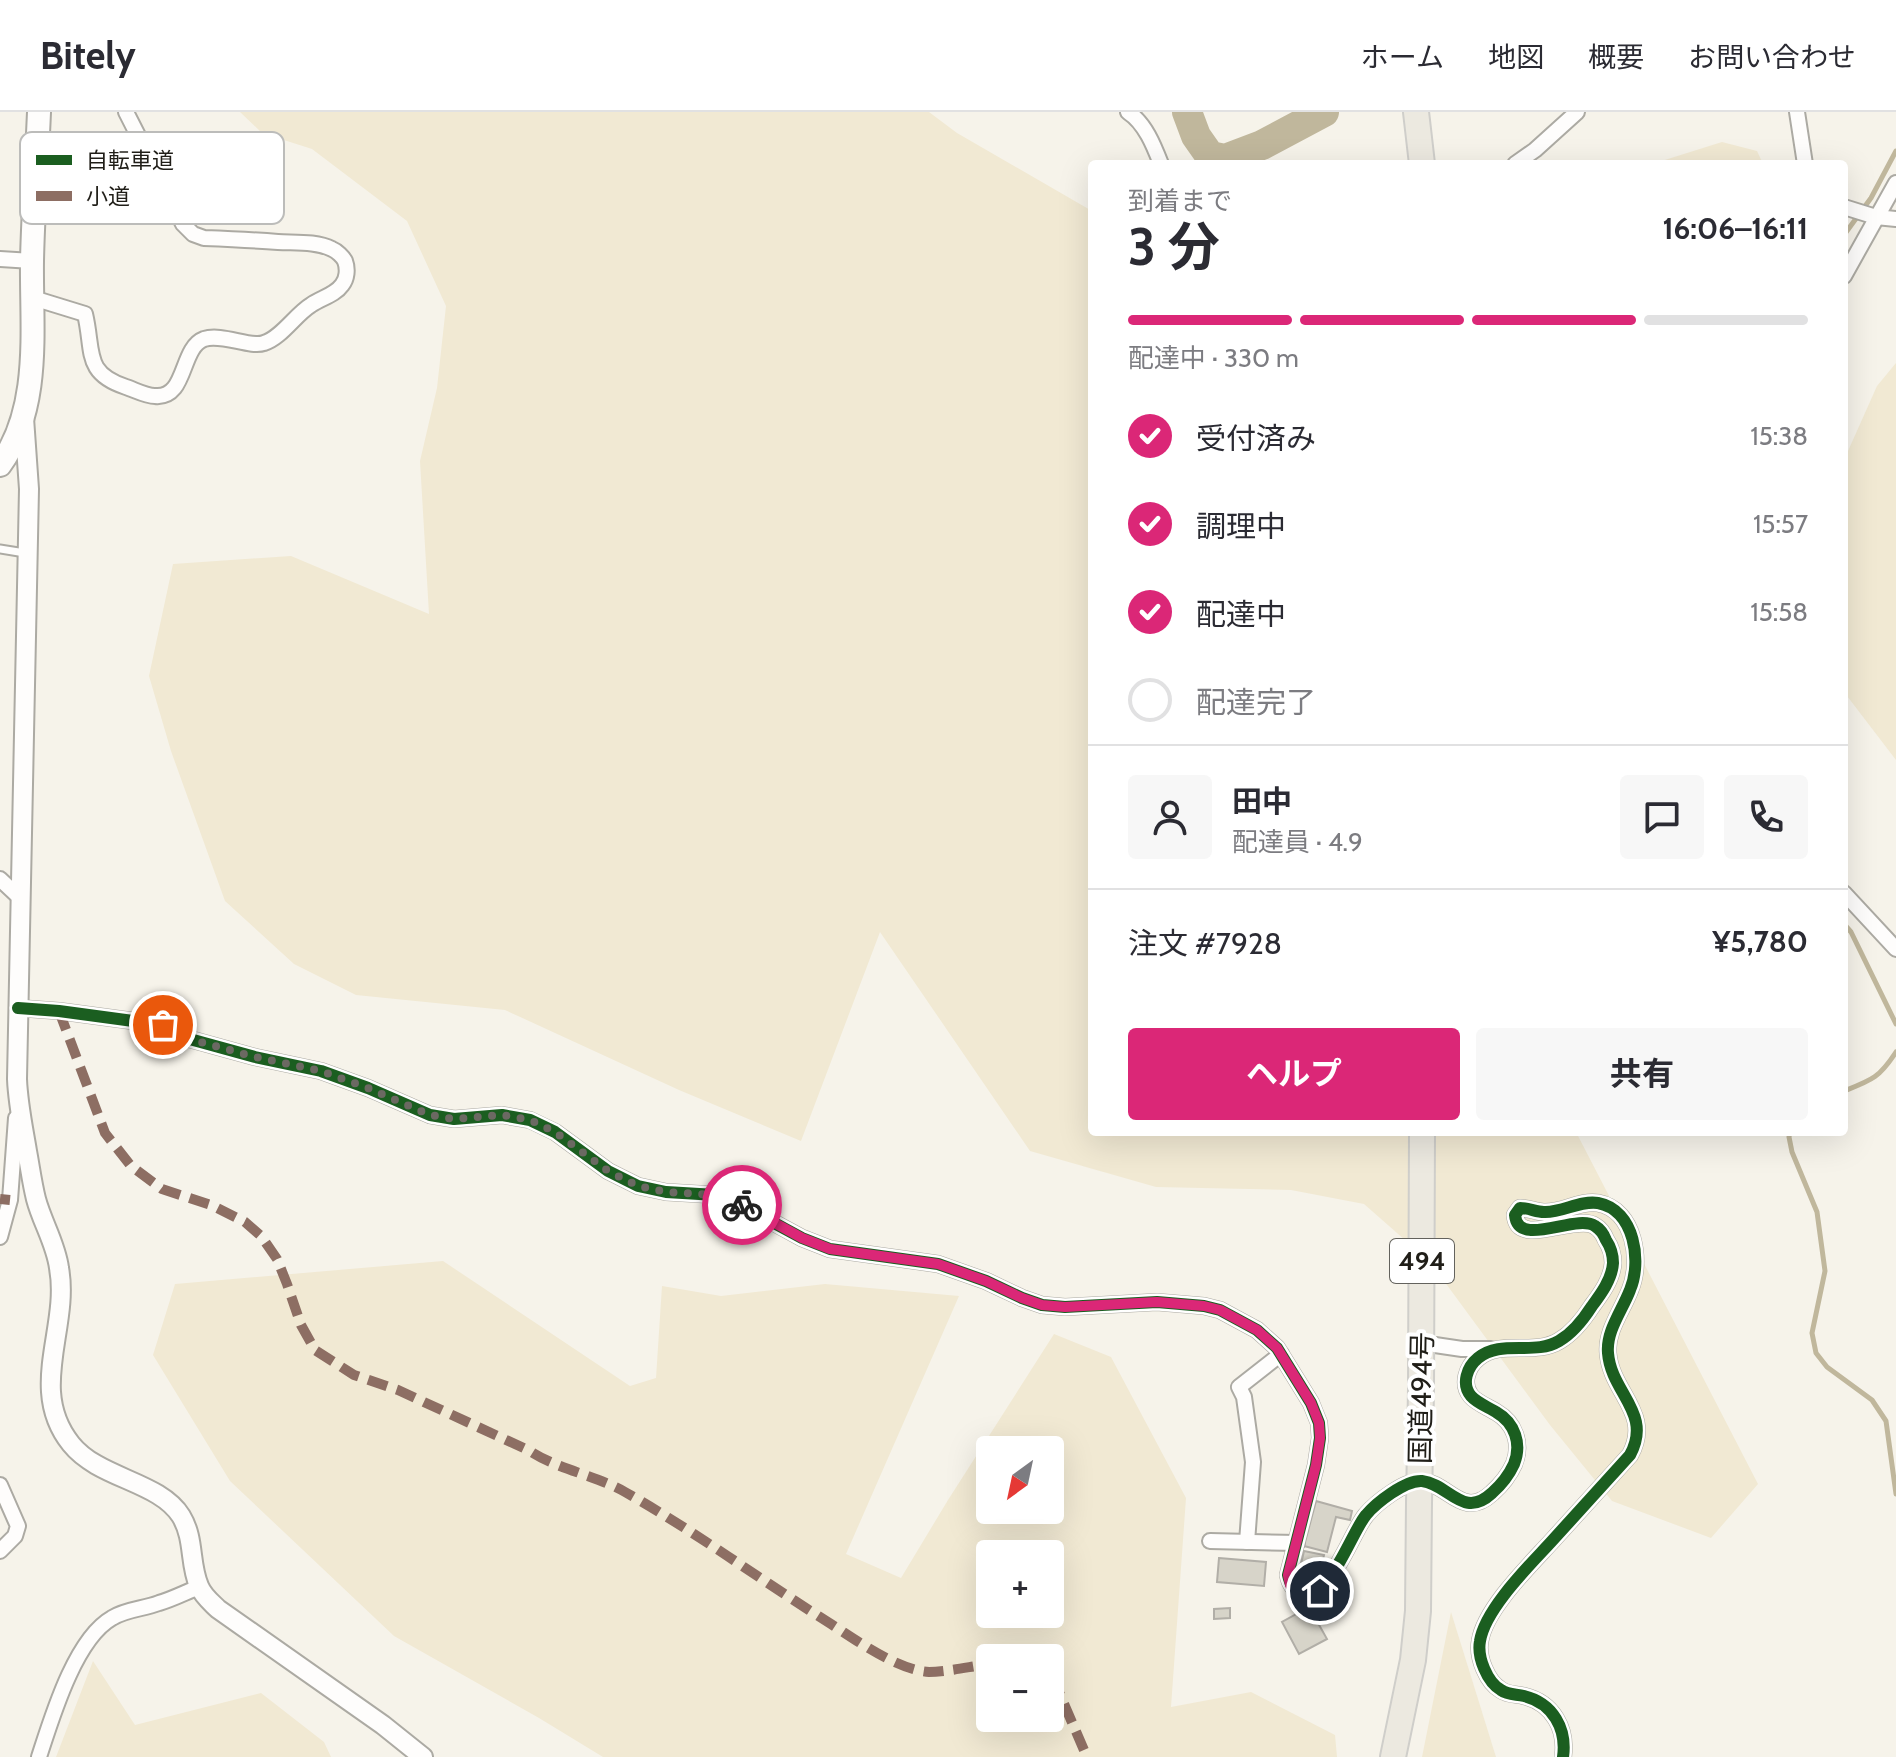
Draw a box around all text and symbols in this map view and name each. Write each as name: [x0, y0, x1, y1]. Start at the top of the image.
text: Bitely: [40, 32, 136, 79]
text: ホーム: [1361, 40, 1444, 74]
text: 地図: [1488, 40, 1544, 74]
text: 概要: [1588, 40, 1644, 74]
text: お問い合わせ: [1688, 40, 1856, 74]
legend: [20, 132, 284, 224]
text: 自転車道: [86, 147, 174, 174]
text: 小道: [86, 183, 130, 210]
text: 到着まで: [1128, 185, 1232, 217]
text: 16:06–16:11: [1662, 210, 1808, 247]
text: 3 分: [1128, 215, 1220, 278]
text: 配達中 · 330 m: [1128, 342, 1299, 374]
icon: check: [1128, 414, 1172, 458]
text: 受付済み: [1196, 420, 1316, 457]
text: 15:38: [1750, 420, 1808, 452]
icon: check: [1128, 502, 1172, 546]
text: 調理中: [1196, 508, 1286, 545]
text: 15:57: [1753, 508, 1808, 540]
icon: check: [1128, 590, 1172, 634]
text: 配達中: [1196, 596, 1286, 633]
text: 15:58: [1750, 596, 1808, 628]
text: 配達完了: [1196, 684, 1316, 721]
button: person: [1128, 775, 1212, 859]
button: chat: [1620, 775, 1704, 859]
button: phone: [1724, 775, 1808, 859]
text: 田中: [1232, 783, 1292, 820]
text: 配達員 · 4.9: [1232, 826, 1363, 858]
text: ¥5,780: [1712, 923, 1808, 960]
text: 注文 #7928: [1128, 925, 1282, 962]
pin: [129, 991, 197, 1059]
icon: bag: [141, 1003, 185, 1047]
button: ヘルプ: [1128, 1028, 1460, 1120]
button: 共有: [1476, 1028, 1808, 1120]
courier: [702, 1165, 782, 1245]
icon: bike: [720, 1183, 764, 1227]
road number: 494: [1390, 1239, 1454, 1283]
street label: 国道494号: [1403, 1332, 1439, 1464]
north arrow: [976, 1436, 1064, 1524]
map controls: [976, 1436, 1064, 1732]
button: +: [976, 1540, 1064, 1628]
pin: [1286, 1557, 1354, 1625]
icon: home: [1298, 1569, 1342, 1613]
button: −: [976, 1644, 1064, 1732]

